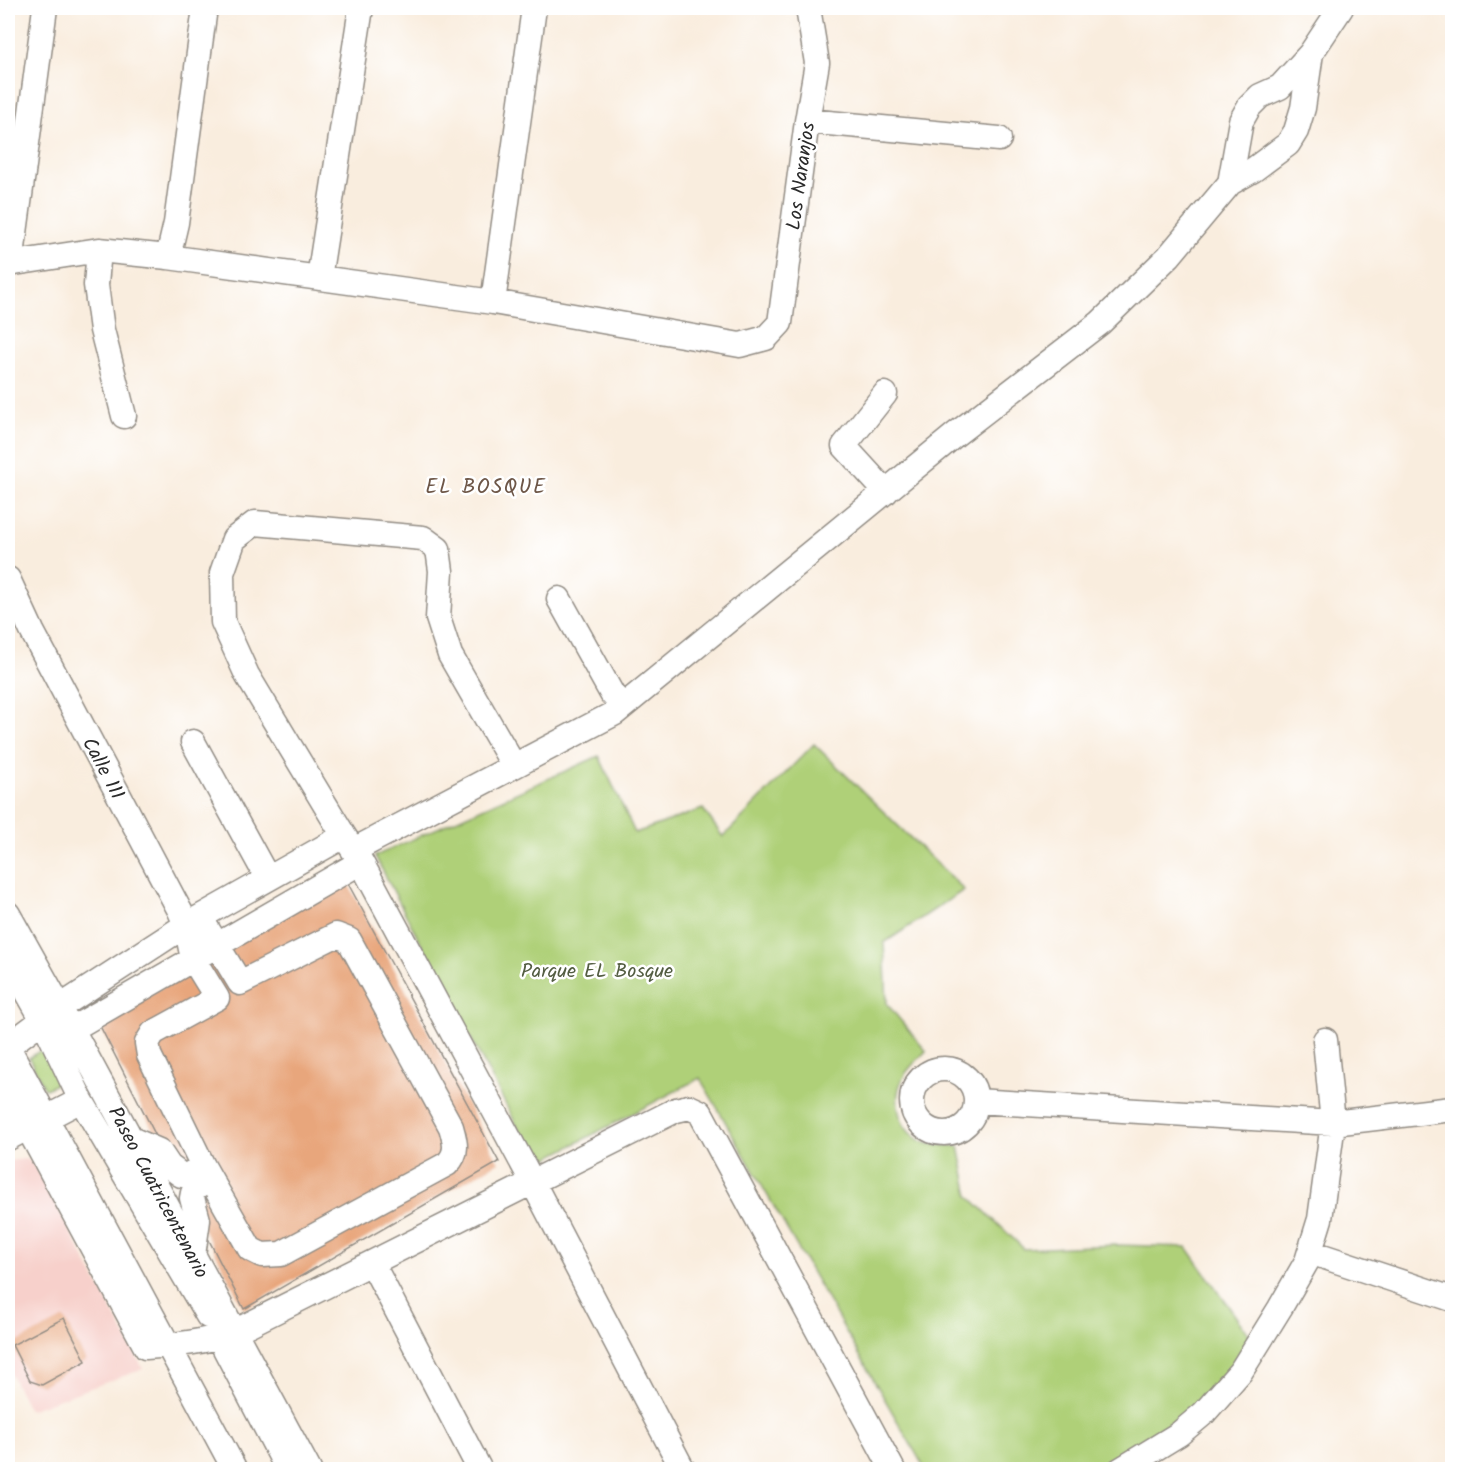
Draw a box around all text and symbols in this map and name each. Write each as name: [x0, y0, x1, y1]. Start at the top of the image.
street label: Los Naranjos: [779, 120, 825, 232]
district label: EL BOSQUE: [425, 471, 547, 504]
street label: Calle 111: [72, 732, 132, 806]
park label: Parque EL Bosque: [521, 956, 673, 988]
street label: Paseo Cuatricentenario: [98, 1101, 216, 1285]

